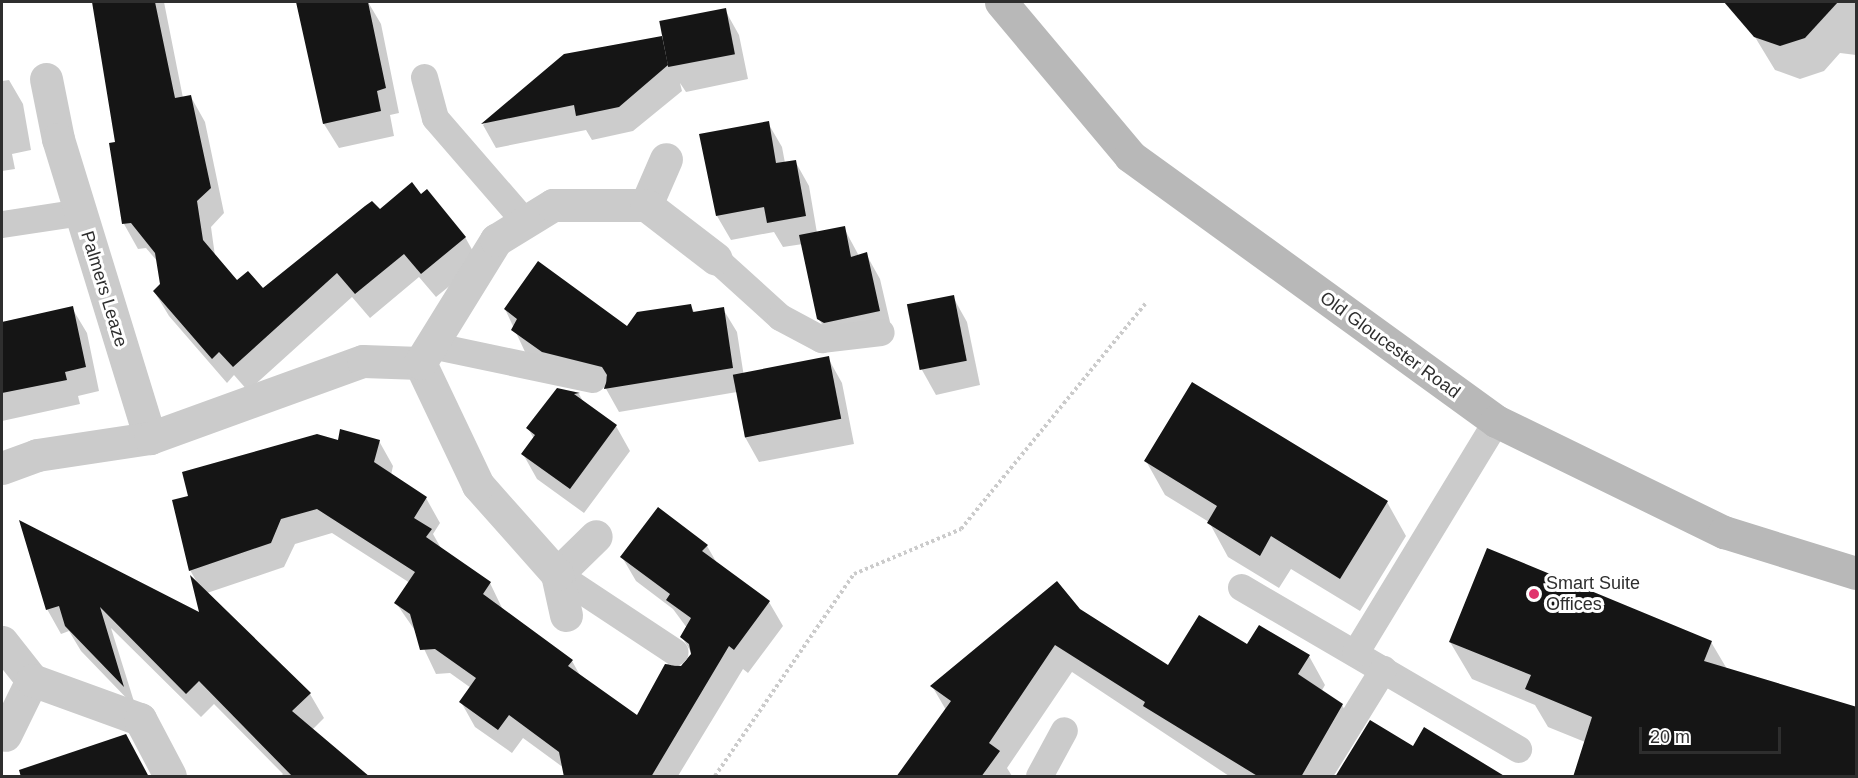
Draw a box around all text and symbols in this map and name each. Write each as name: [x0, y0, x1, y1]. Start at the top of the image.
street label: Palmers Leaze: [76, 228, 132, 350]
street label: Old Gloucester Road: [1316, 287, 1464, 403]
place label: Smart Suite Offices: [1546, 573, 1640, 616]
marker: Smart Suite Offices: [1527, 587, 1541, 601]
scale bar: [1642, 715, 1784, 753]
text: 20 m: [1650, 727, 1690, 747]

